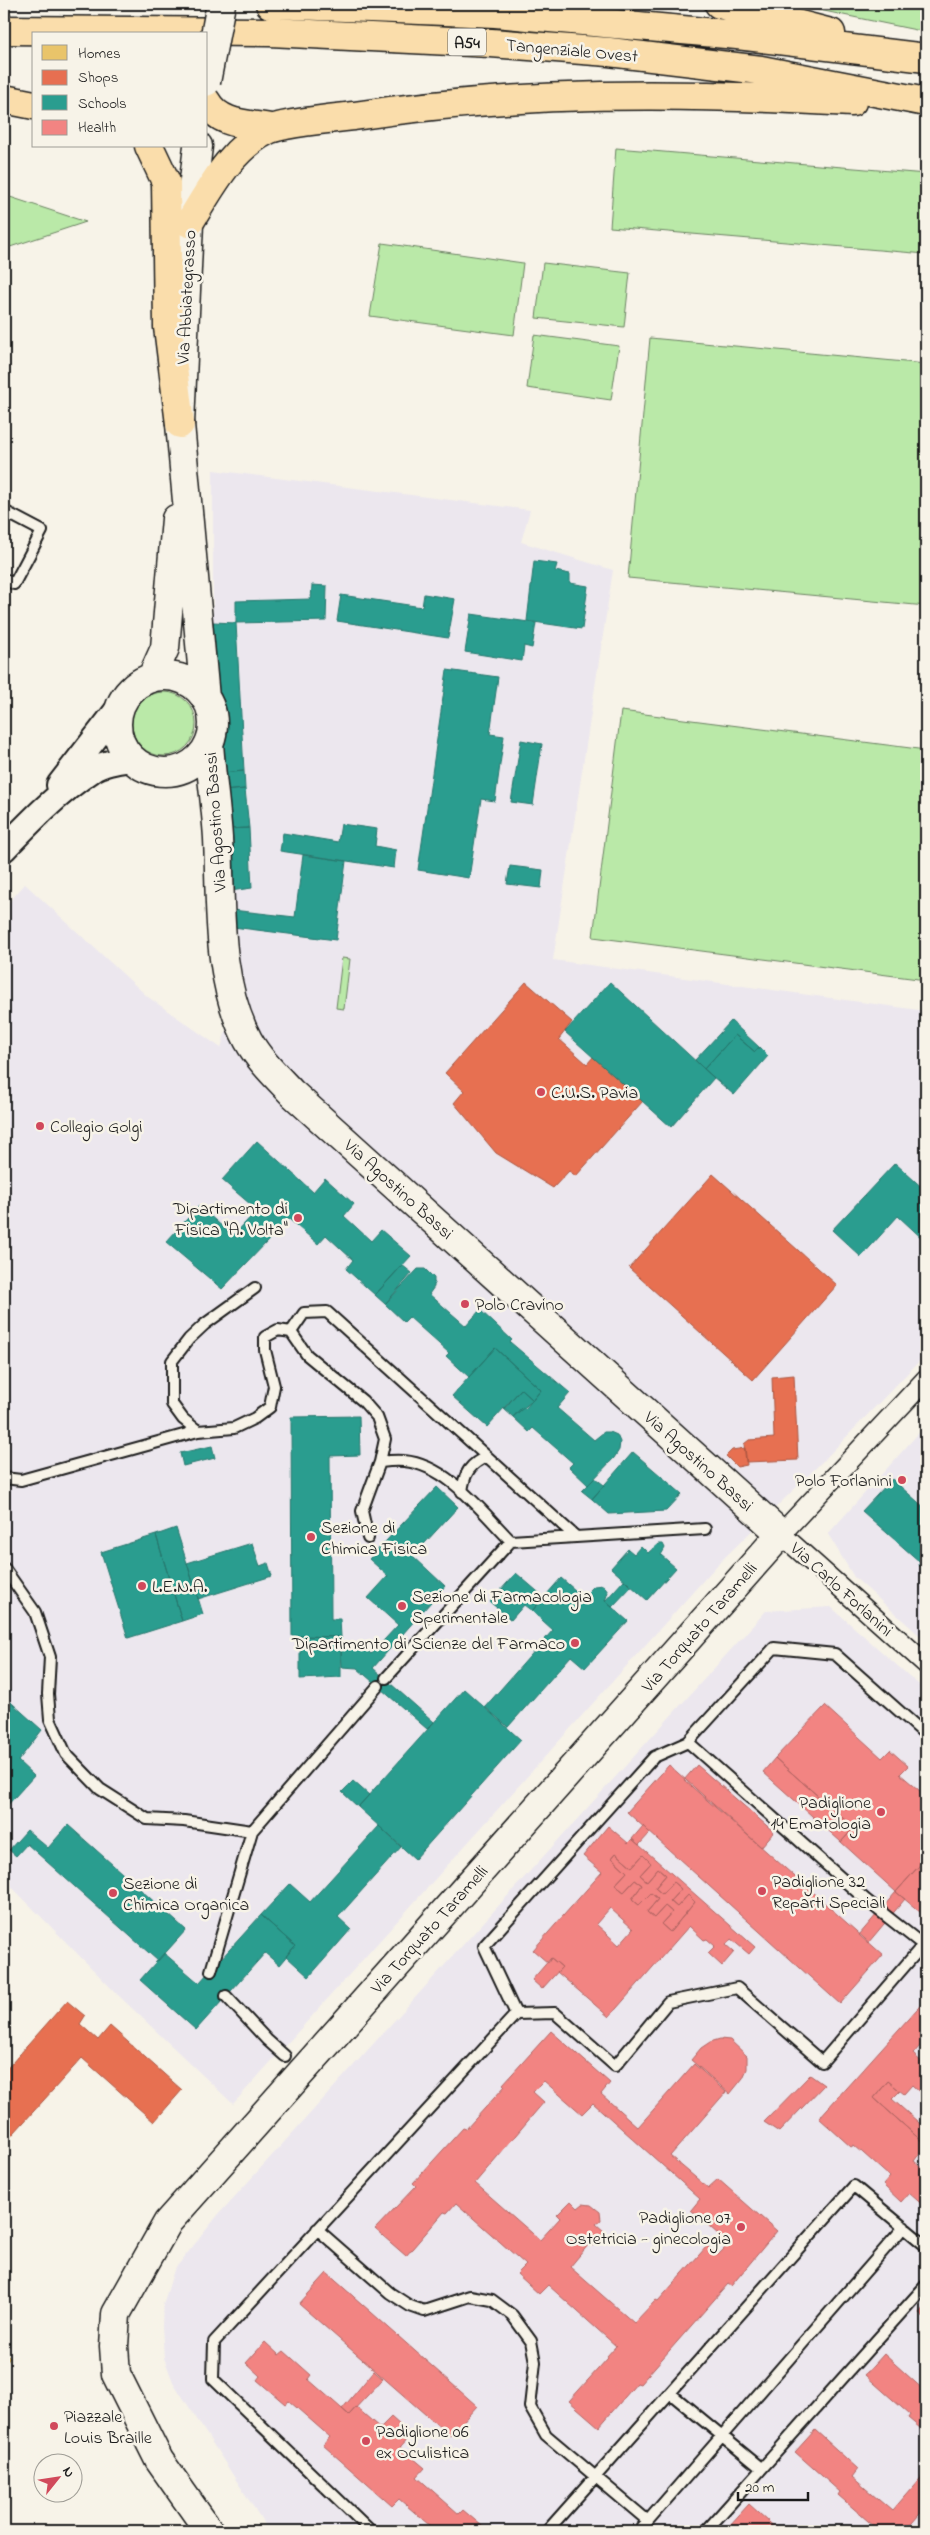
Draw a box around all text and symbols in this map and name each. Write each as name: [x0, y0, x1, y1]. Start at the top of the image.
road number: A54: [448, 28, 486, 56]
legend: [32, 32, 208, 148]
street label: Tangenziale Ovest: [505, 33, 639, 72]
text: Homes: [78, 43, 121, 65]
text: Shops: [78, 67, 118, 89]
text: Schools: [78, 93, 127, 115]
text: Health: [78, 117, 116, 139]
street label: Via Abbiategrasso: [171, 229, 205, 366]
street label: Via Agostino Bassi: [199, 751, 236, 894]
place label: C.U.S. Pavia: [551, 1081, 638, 1107]
marker: C.U.S. Pavia: [535, 1086, 547, 1098]
place label: Collegio Golgi: [50, 1115, 142, 1142]
marker: Collegio Golgi: [34, 1120, 46, 1132]
street label: Via Agostino Bassi: [336, 1133, 458, 1248]
place label: Dipartimento di Fisica "A. Volta": [172, 1197, 288, 1244]
marker: Dipartimento di Fisica "A. Volta": [292, 1212, 304, 1224]
place label: Polo Cravino: [475, 1293, 564, 1319]
marker: Polo Cravino: [459, 1298, 471, 1310]
street label: Via Agostino Bassi: [636, 1405, 758, 1520]
place label: Polo Forlanini: [795, 1469, 892, 1495]
marker: Polo Forlanini: [896, 1474, 908, 1486]
place label: Sezione di Chimica Fisica: [321, 1516, 427, 1563]
marker: Sezione di Chimica Fisica: [305, 1531, 317, 1543]
street label: Via Carlo Forlanini: [783, 1536, 898, 1644]
street label: Via Torquato Taramelli: [636, 1557, 765, 1700]
place label: L.E.N.A.: [152, 1575, 208, 1601]
marker: L.E.N.A.: [136, 1580, 148, 1592]
place label: Sezione di Farmacologia Sperimentale: [412, 1585, 592, 1632]
marker: Sezione di Farmacologia Sperimentale: [396, 1600, 408, 1612]
place label: Dipartimento di Scienze del Farmaco: [291, 1632, 565, 1658]
marker: Dipartimento di Scienze del Farmaco: [569, 1637, 581, 1649]
place label: Padiglione 14 Ematologia: [770, 1791, 872, 1839]
marker: Padiglione 14 Ematologia: [875, 1806, 887, 1818]
street label: Via Torquato Taramelli: [365, 1860, 495, 2001]
place label: Padiglione 32 Reparti Speciali: [772, 1870, 886, 1917]
place label: Sezione di Chimica Organica: [123, 1872, 249, 1920]
marker: Padiglione 32 Reparti Speciali: [756, 1885, 768, 1897]
marker: Sezione di Chimica Organica: [107, 1887, 119, 1899]
place label: Padiglione 07 Ostetricia - ginecologia: [566, 2206, 732, 2254]
marker: Padiglione 07 Ostetricia - ginecologia: [735, 2221, 747, 2233]
place label: Piazzale Louis Braille: [64, 2405, 153, 2452]
marker: Piazzale Louis Braille: [48, 2420, 60, 2432]
place label: Padiglione 06 ex Oculistica: [376, 2420, 469, 2467]
marker: Padiglione 06 ex Oculistica: [360, 2435, 372, 2447]
north arrow: [32, 2452, 82, 2502]
text: N: [57, 2463, 79, 2482]
scale bar: [738, 2470, 808, 2502]
text: 20 m: [745, 2477, 775, 2499]

